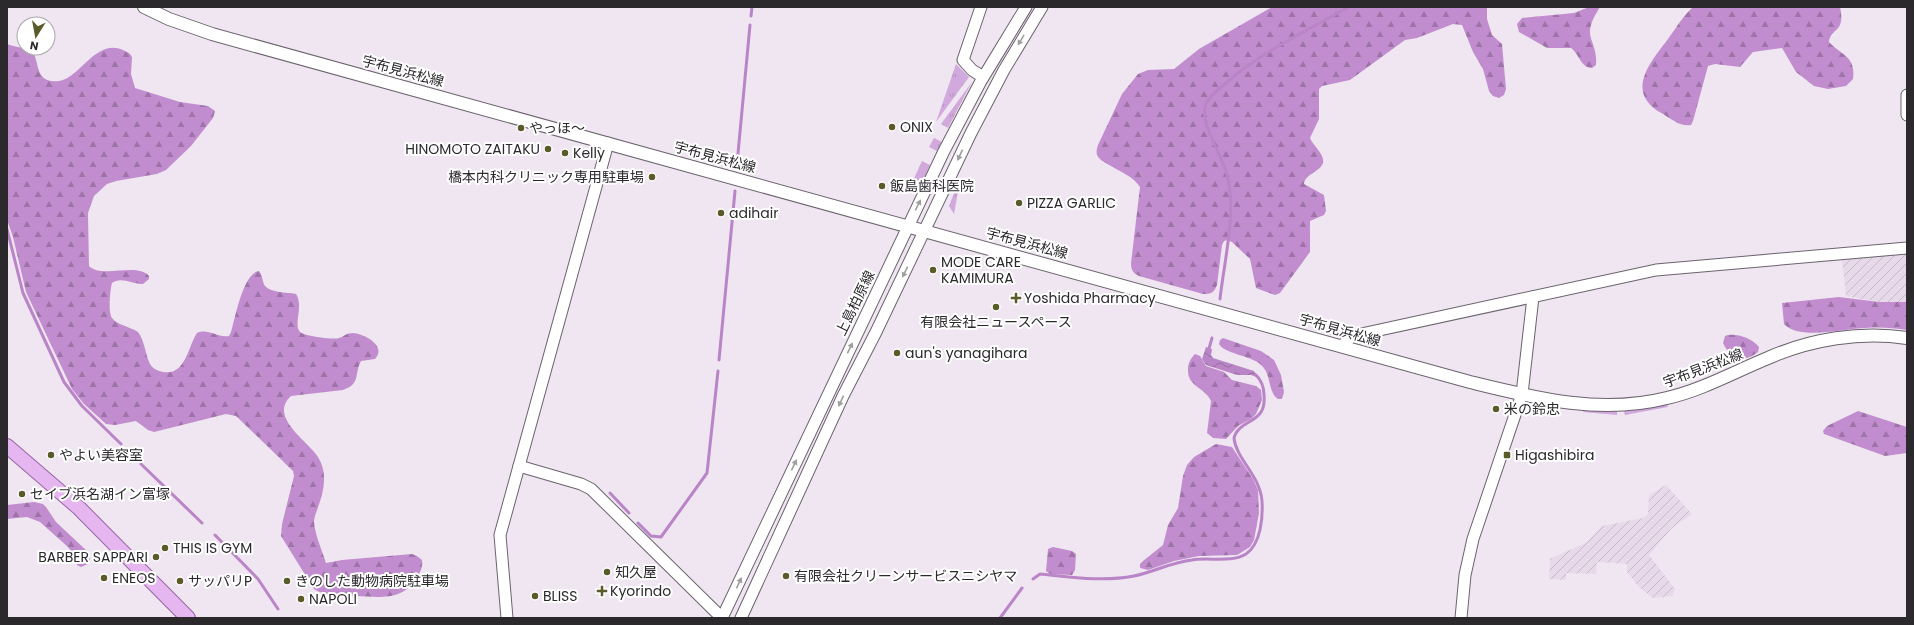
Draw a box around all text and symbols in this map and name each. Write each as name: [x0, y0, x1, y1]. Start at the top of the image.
north arrow: [16, 16, 56, 56]
one-way arrow: [1018, 34, 1025, 46]
text: N: [29, 37, 40, 54]
street label: 宇布見浜松線: [360, 50, 446, 92]
place label: ONIX: [900, 117, 933, 137]
place label: やっほ～: [529, 118, 585, 138]
marker: ONIX: [887, 122, 897, 132]
marker: やっほ～: [516, 123, 526, 133]
street label: 宇布見浜松線: [672, 136, 758, 178]
place label: HINOMOTO ZAITAKU: [405, 139, 540, 159]
place label: Kelly: [573, 143, 605, 163]
marker: HINOMOTO ZAITAKU: [543, 144, 553, 154]
marker: Kelly: [560, 148, 570, 158]
one-way arrow: [957, 149, 963, 161]
place label: 橋本内科クリニック専用駐車場: [448, 167, 644, 187]
marker: 橋本内科クリニック専用駐車場: [647, 172, 657, 182]
place label: 飯島歯科医院: [890, 176, 974, 196]
marker: 飯島歯科医院: [877, 181, 887, 191]
place label: PIZZA GARLIC: [1027, 193, 1116, 213]
marker: PIZZA GARLIC: [1014, 198, 1024, 208]
one-way arrow: [915, 200, 921, 211]
place label: adihair: [729, 203, 778, 223]
marker: adihair: [716, 208, 726, 218]
street label: 宇布見浜松線: [984, 222, 1070, 264]
place label: MODE CARE KAMIMURA: [941, 252, 1021, 288]
marker: MODE CARE KAMIMURA: [928, 265, 938, 275]
one-way arrow: [901, 266, 908, 278]
street label: 上島柏原線: [831, 267, 879, 339]
place label: Yoshida Pharmacy: [1024, 288, 1156, 308]
marker: Yoshida Pharmacy: [1011, 293, 1021, 303]
marker: 有限会社ニュースペース: [991, 302, 1001, 312]
street label: 宇布見浜松線: [1297, 309, 1383, 351]
place label: 有限会社ニュースペース: [920, 312, 1072, 332]
one-way arrow: [847, 342, 853, 354]
place label: aun's yanagihara: [905, 343, 1027, 363]
street label: 宇布見浜松線: [1660, 344, 1746, 392]
marker: aun's yanagihara: [892, 348, 902, 358]
one-way arrow: [838, 396, 844, 407]
place label: 米の鈴忠: [1504, 399, 1560, 419]
marker: 米の鈴忠: [1491, 404, 1501, 414]
place label: やよい美容室: [59, 445, 143, 465]
place label: Higashibira: [1515, 445, 1594, 465]
marker: やよい美容室: [46, 450, 56, 460]
marker: Higashibira: [1502, 450, 1512, 460]
one-way arrow: [791, 460, 797, 471]
place label: セイブ浜名湖イン富塚: [30, 484, 170, 504]
marker: セイブ浜名湖イン富塚: [17, 489, 27, 499]
place label: THIS IS GYM: [173, 538, 252, 558]
marker: THIS IS GYM: [160, 543, 170, 553]
place label: BARBER SAPPARI: [38, 547, 148, 567]
marker: BARBER SAPPARI: [151, 552, 161, 562]
place label: 知久屋: [615, 562, 657, 582]
place label: 有限会社クリーンサービスニシヤマ: [794, 566, 1017, 586]
marker: 知久屋: [602, 567, 612, 577]
place label: ENEOS: [112, 568, 155, 588]
place label: サッパリP: [188, 571, 252, 591]
place label: きのした動物病院駐車場: [295, 571, 449, 591]
marker: 有限会社クリーンサービスニシヤマ: [781, 571, 791, 581]
marker: ENEOS: [99, 573, 109, 583]
marker: サッパリP: [175, 576, 185, 586]
marker: きのした動物病院駐車場: [282, 576, 292, 586]
one-way arrow: [736, 577, 742, 588]
place label: Kyorindo: [610, 581, 671, 601]
place label: BLISS: [543, 586, 578, 606]
marker: Kyorindo: [597, 586, 607, 596]
place label: NAPOLI: [309, 589, 357, 609]
marker: BLISS: [530, 591, 540, 601]
marker: NAPOLI: [296, 594, 306, 604]

